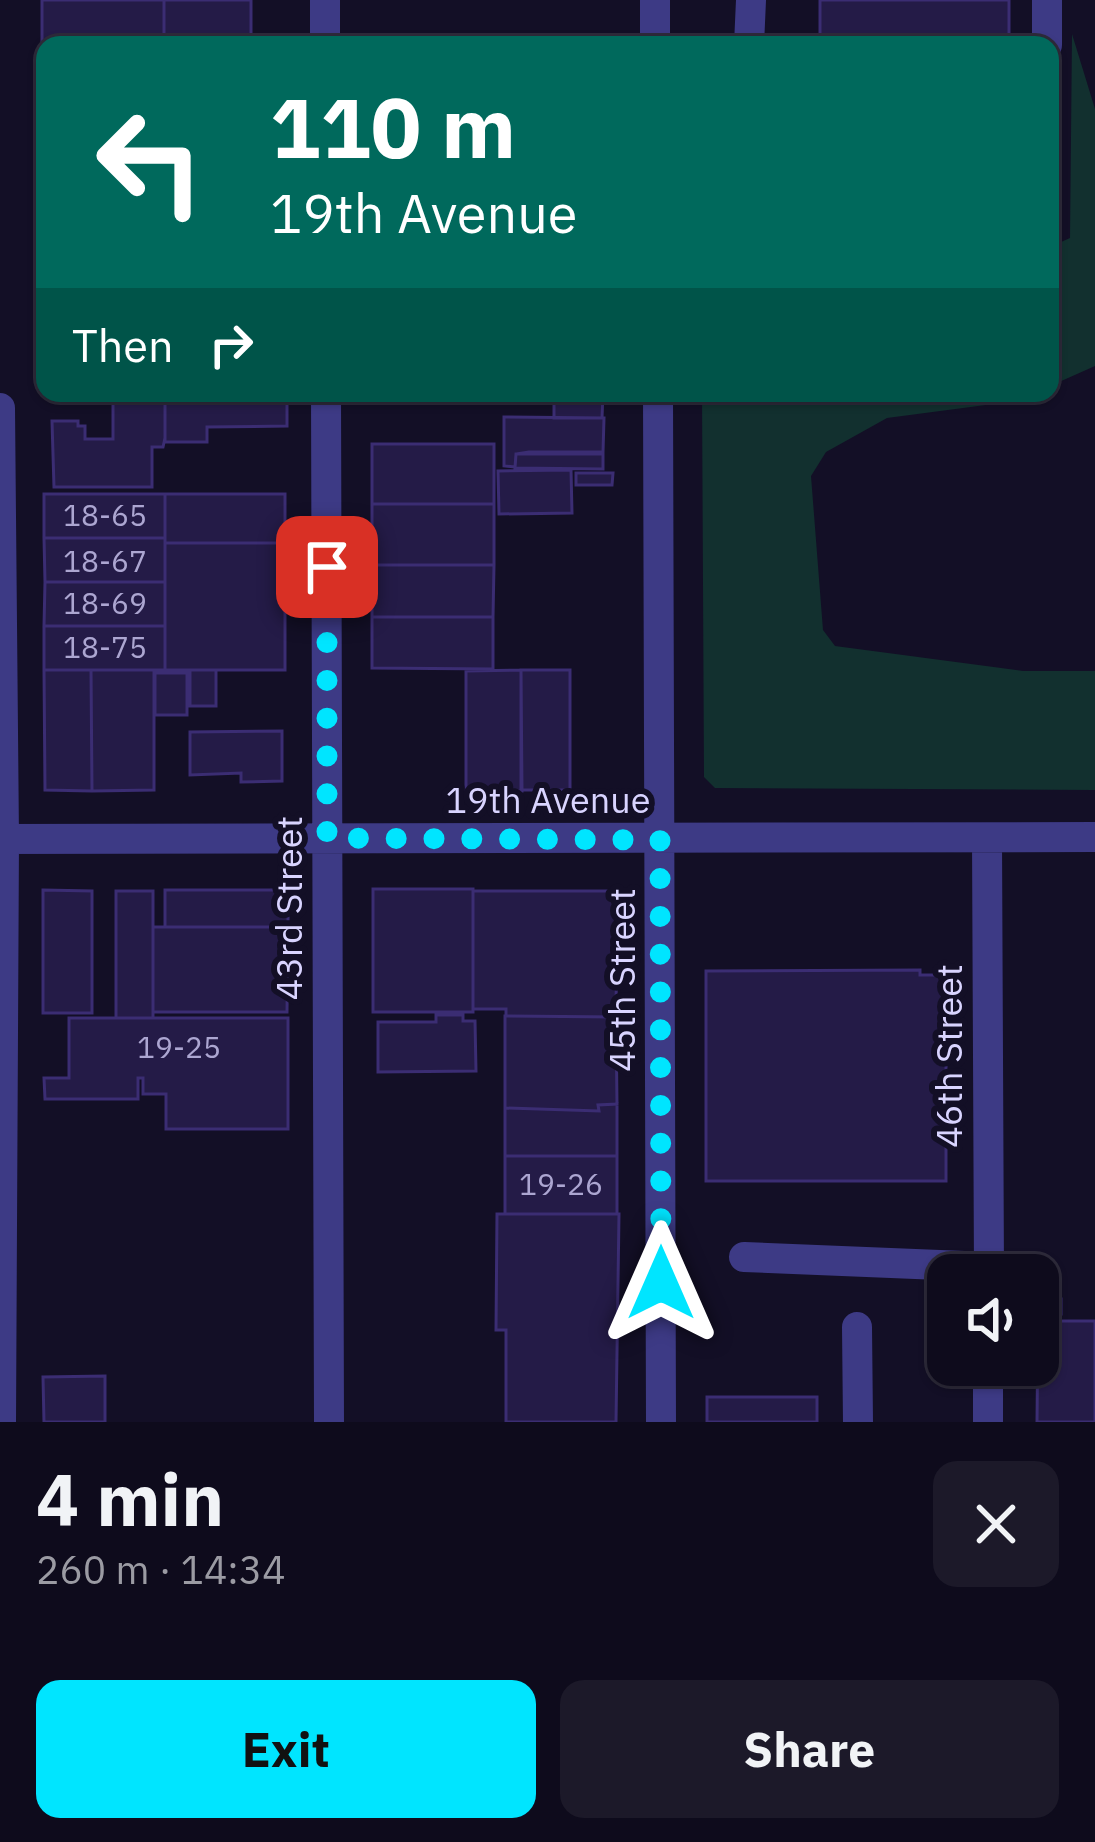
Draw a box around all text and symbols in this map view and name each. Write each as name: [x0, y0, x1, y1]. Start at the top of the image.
text: 110 m: [270, 72, 516, 181]
icon: left: [72, 84, 228, 240]
text: 19th Avenue: [270, 178, 577, 248]
icon: right: [198, 312, 264, 378]
text: Then: [72, 316, 174, 374]
house number: 18-65: [63, 495, 147, 534]
pin: [276, 516, 378, 618]
icon: arrive: [294, 534, 360, 600]
house number: 18-67: [63, 541, 147, 580]
house number: 18-69: [63, 583, 147, 622]
house number: 18-75: [63, 627, 147, 666]
street label: 19th Avenue: [446, 776, 650, 823]
street label: 43rd Street: [265, 816, 312, 1000]
street label: 45th Street: [598, 888, 645, 1072]
street label: 46th Street: [925, 964, 972, 1148]
house number: 19-25: [137, 1027, 221, 1066]
house number: 19-26: [519, 1164, 603, 1203]
position arrow: [598, 1220, 724, 1346]
map controls: [927, 1254, 1059, 1386]
button: sound: [927, 1254, 1059, 1386]
text: 4 min: [36, 1452, 224, 1546]
button: close: [933, 1461, 1059, 1587]
text: 260 m · 14:34: [36, 1544, 286, 1595]
button: Exit: [36, 1680, 536, 1818]
button: Share: [560, 1680, 1059, 1818]

